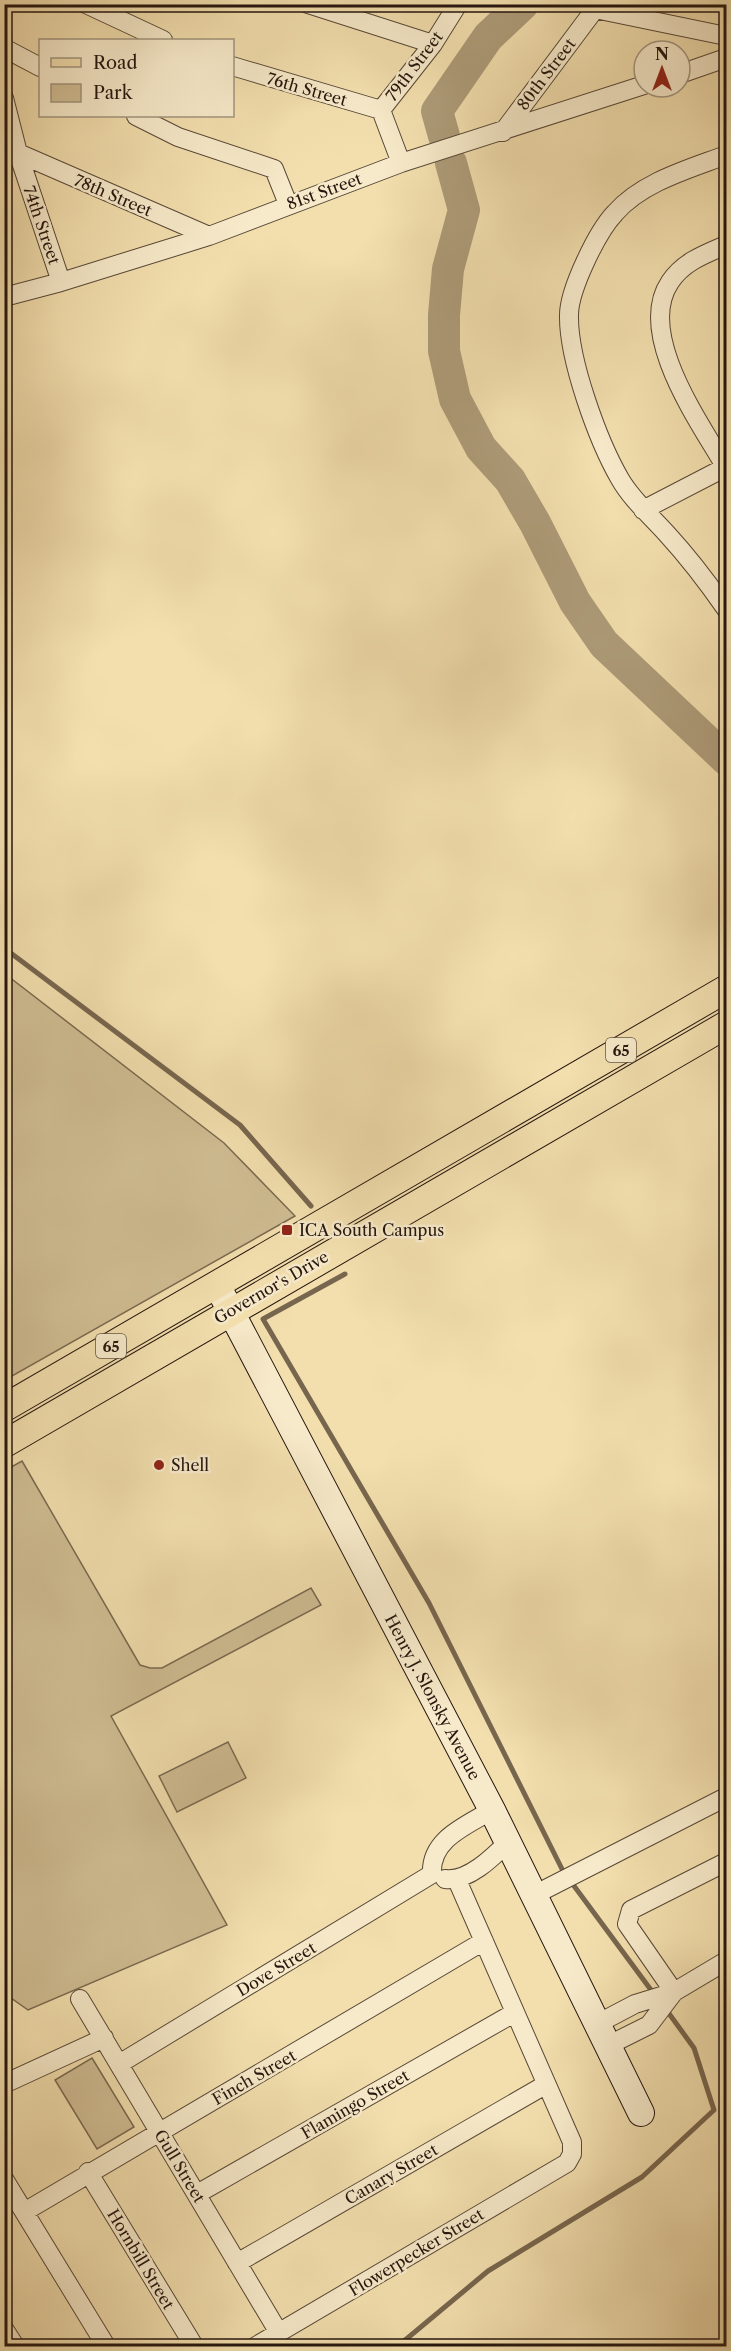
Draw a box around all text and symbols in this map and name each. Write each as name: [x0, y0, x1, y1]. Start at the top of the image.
street label: 79th Street: [381, 27, 447, 105]
street label: 80th Street: [512, 34, 580, 114]
legend: [39, 39, 234, 117]
north arrow: [632, 39, 692, 99]
text: N: [655, 44, 669, 64]
text: Road: [93, 52, 138, 74]
street label: 76th Street: [265, 68, 350, 110]
text: Park: [93, 82, 134, 104]
street label: 81st Street: [284, 168, 365, 214]
street label: 78th Street: [71, 170, 155, 220]
street label: 74th Street: [19, 183, 65, 267]
road number: 65: [606, 1038, 636, 1062]
place label: ICA South Campus: [299, 1220, 444, 1240]
marker: ICA South Campus: [280, 1223, 294, 1237]
street label: Governor's Drive: [210, 1246, 332, 1328]
road number: 65: [96, 1334, 126, 1358]
place label: Shell: [171, 1455, 209, 1475]
marker: Shell: [152, 1458, 166, 1472]
street label: Henry J. Slonsky Avenue: [381, 1611, 485, 1783]
street label: Dove Street: [233, 1937, 320, 2001]
street label: Finch Street: [209, 2045, 300, 2109]
street label: Flamingo Street: [298, 2065, 413, 2143]
street label: Gull Street: [150, 2126, 210, 2207]
street label: Canary Street: [341, 2139, 441, 2209]
street label: Flowerpecker Street: [345, 2204, 487, 2300]
street label: Hornbill Street: [103, 2205, 179, 2313]

